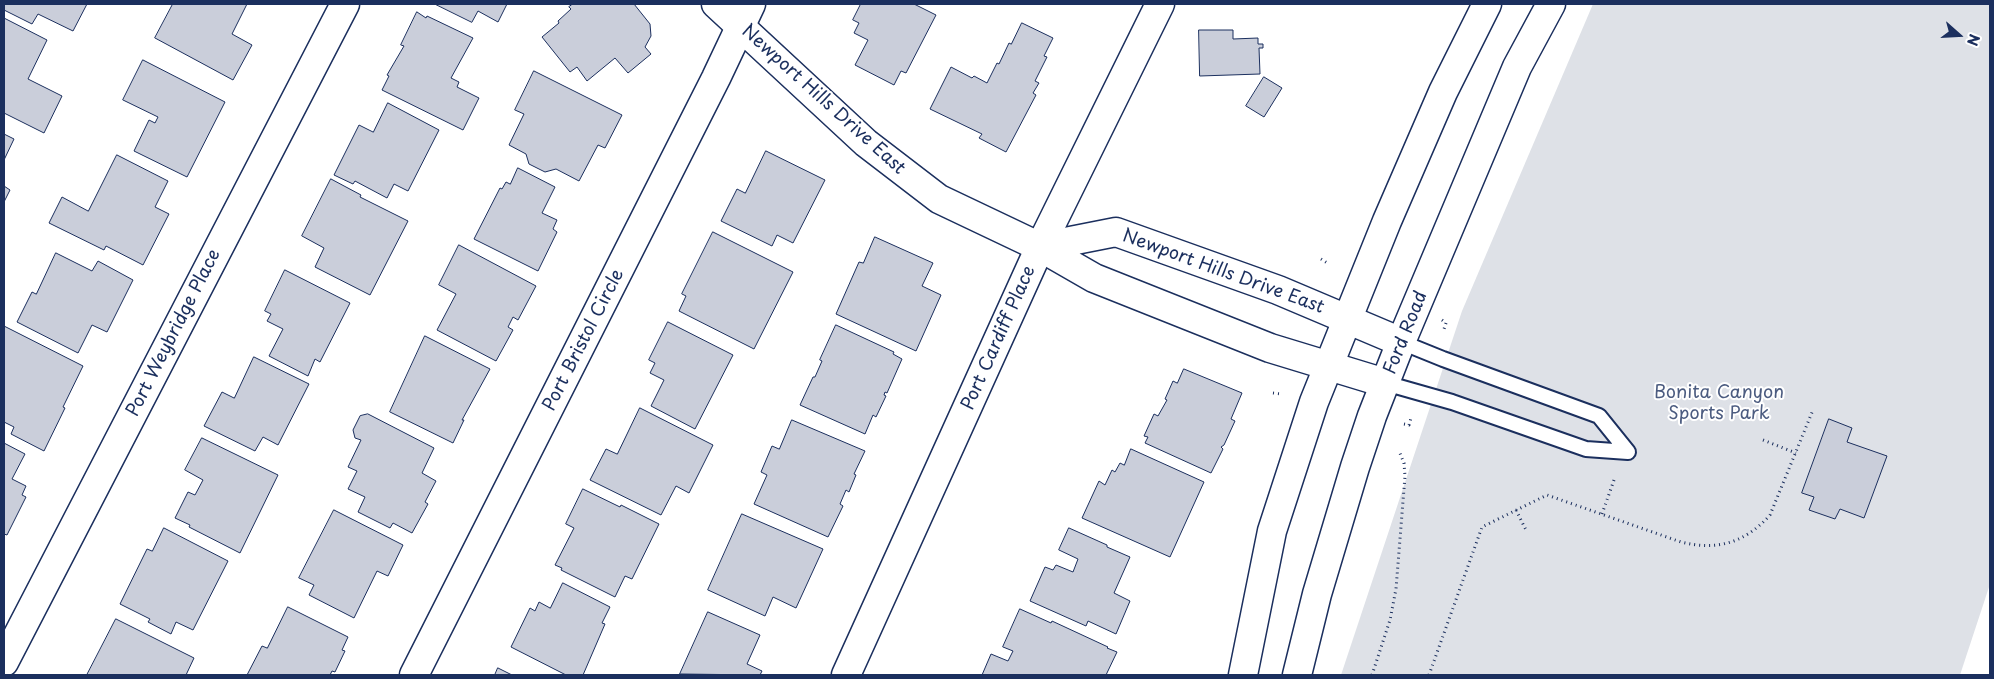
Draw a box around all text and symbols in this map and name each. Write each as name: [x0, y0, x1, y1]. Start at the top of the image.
north arrow: [1934, 10, 1984, 60]
street label: Newport Hills Drive East: [737, 21, 909, 179]
text: N: [1962, 31, 1985, 49]
street label: Newport Hills Drive East: [1119, 225, 1327, 319]
street label: Port Weybridge Place: [122, 246, 226, 420]
street label: Port Cardiff Place: [958, 263, 1040, 413]
street label: Port Bristol Circle: [539, 265, 629, 415]
street label: Ford Road: [1380, 288, 1432, 378]
park label: Bonita Canyon Sports Park: [1654, 382, 1784, 424]

